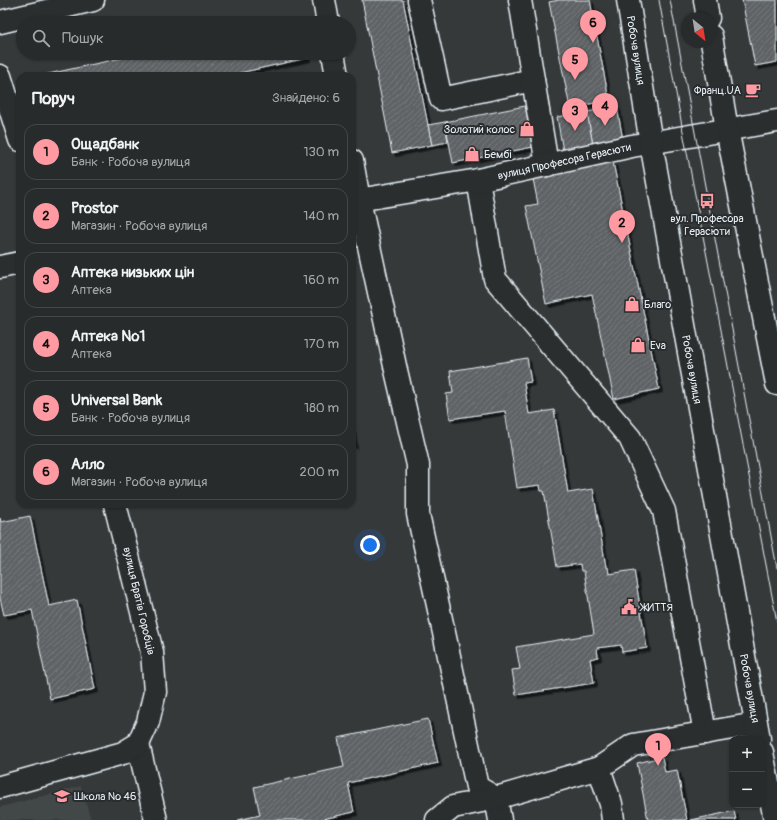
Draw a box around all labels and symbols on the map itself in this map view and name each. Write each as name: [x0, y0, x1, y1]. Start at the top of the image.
pin: 6: [580, 10, 606, 43]
north arrow: [681, 12, 717, 48]
street label: Робоча вулиця: [624, 15, 648, 86]
pin: 5: [562, 47, 588, 80]
cafe icon: Франц.UA: [744, 81, 762, 99]
place label: Франц.UA: [694, 84, 741, 97]
pin: 4: [592, 93, 618, 126]
pin: 3: [562, 98, 588, 131]
shop icon: Золотий колос: [518, 120, 536, 138]
place label: Золотий колос: [444, 123, 515, 136]
street label: вулиця Професора Герасюти: [496, 140, 632, 182]
shop icon: Бембі: [463, 145, 481, 163]
place label: Бембі: [484, 148, 512, 161]
bus stop icon: вул. Професора Герасюти: [698, 192, 716, 210]
pin: 2: [609, 210, 635, 243]
place label: вул. Професора Герасюти: [670, 212, 744, 238]
shop icon: Благо: [623, 295, 641, 313]
place label: Благо: [644, 298, 671, 311]
street label: Робоча вулиця: [679, 334, 705, 405]
shop icon: Eva: [629, 336, 647, 354]
place label: Eva: [650, 339, 666, 352]
your location: [360, 535, 380, 555]
street label: вулиця Братів Горобців: [120, 546, 158, 656]
public building icon: ЖИТТЯ: [620, 598, 638, 616]
place label: ЖИТТЯ: [639, 601, 673, 614]
street label: Робоча вулиця: [737, 653, 762, 724]
pin: 1: [645, 733, 671, 766]
school or university icon: Школа № 46: [53, 787, 71, 805]
place label: Школа № 46: [74, 790, 136, 803]

